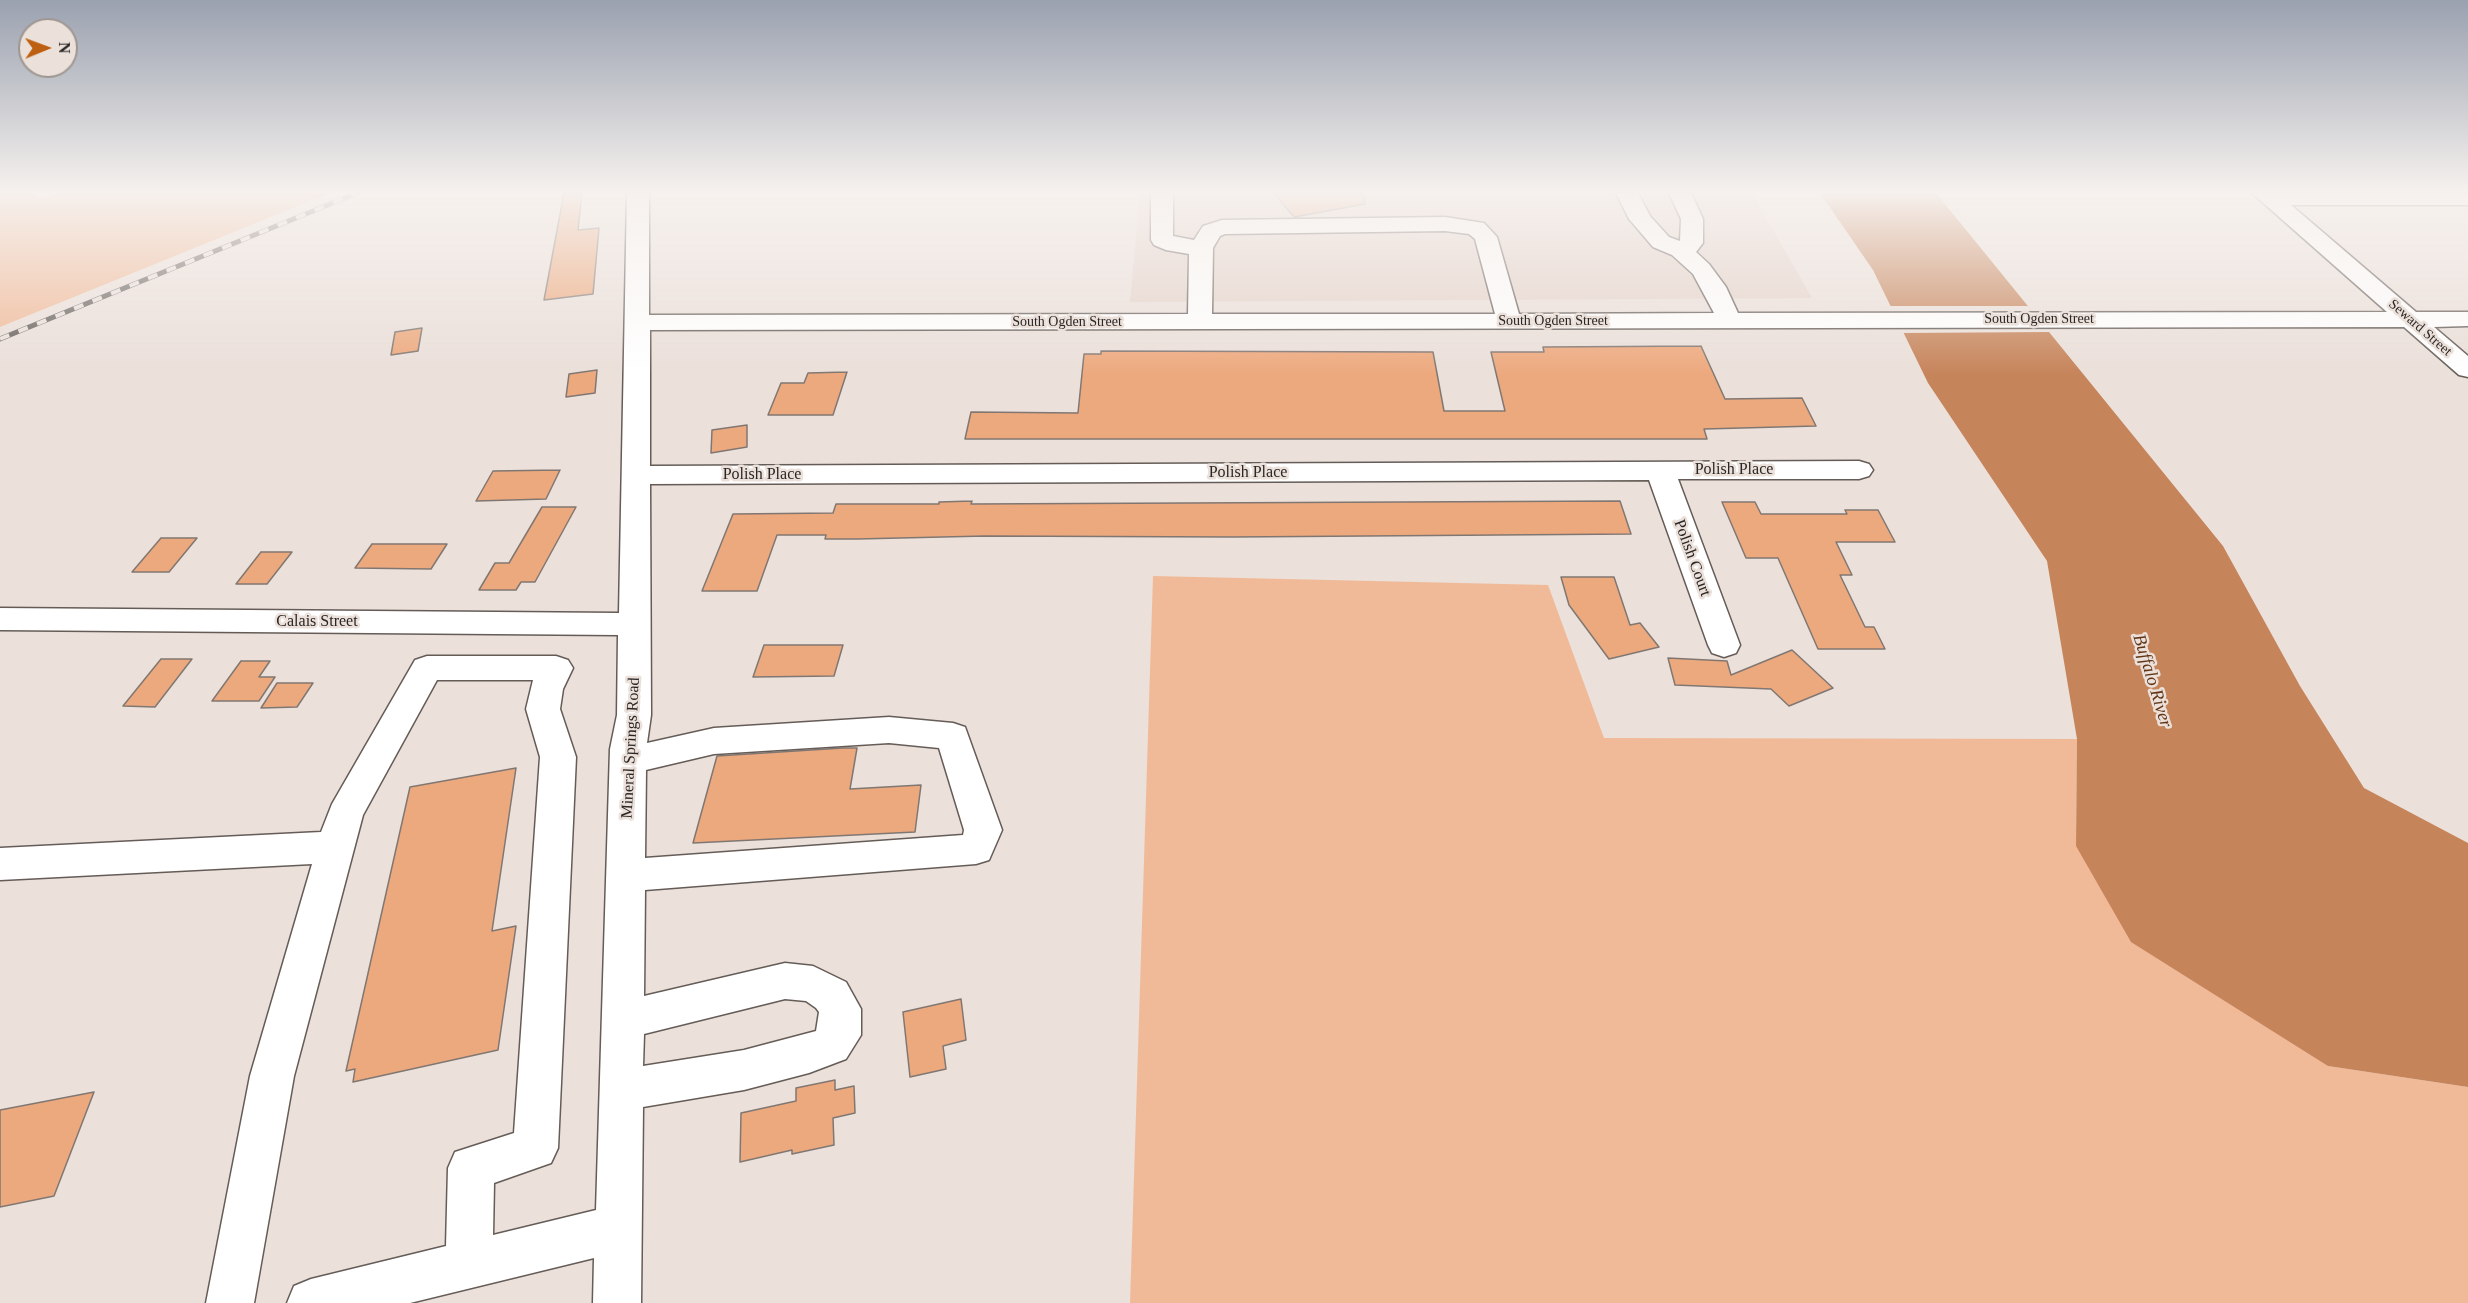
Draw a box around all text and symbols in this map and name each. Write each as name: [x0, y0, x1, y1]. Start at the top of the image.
north arrow: [18, 18, 78, 78]
text: N: [56, 42, 73, 54]
street label: Seward Street: [2385, 296, 2455, 360]
street label: South Ogden Street: [1984, 311, 2094, 327]
street label: South Ogden Street: [1498, 313, 1608, 329]
street label: South Ogden Street: [1012, 314, 1122, 330]
street label: Polish Place: [1695, 460, 1773, 480]
street label: Polish Place: [1209, 463, 1287, 483]
street label: Polish Place: [723, 465, 801, 485]
street label: Polish Court: [1669, 517, 1715, 599]
street label: Calais Street: [276, 612, 358, 632]
water label: Buffalo River: [2128, 632, 2176, 730]
street label: Mineral Springs Road: [618, 677, 644, 819]

